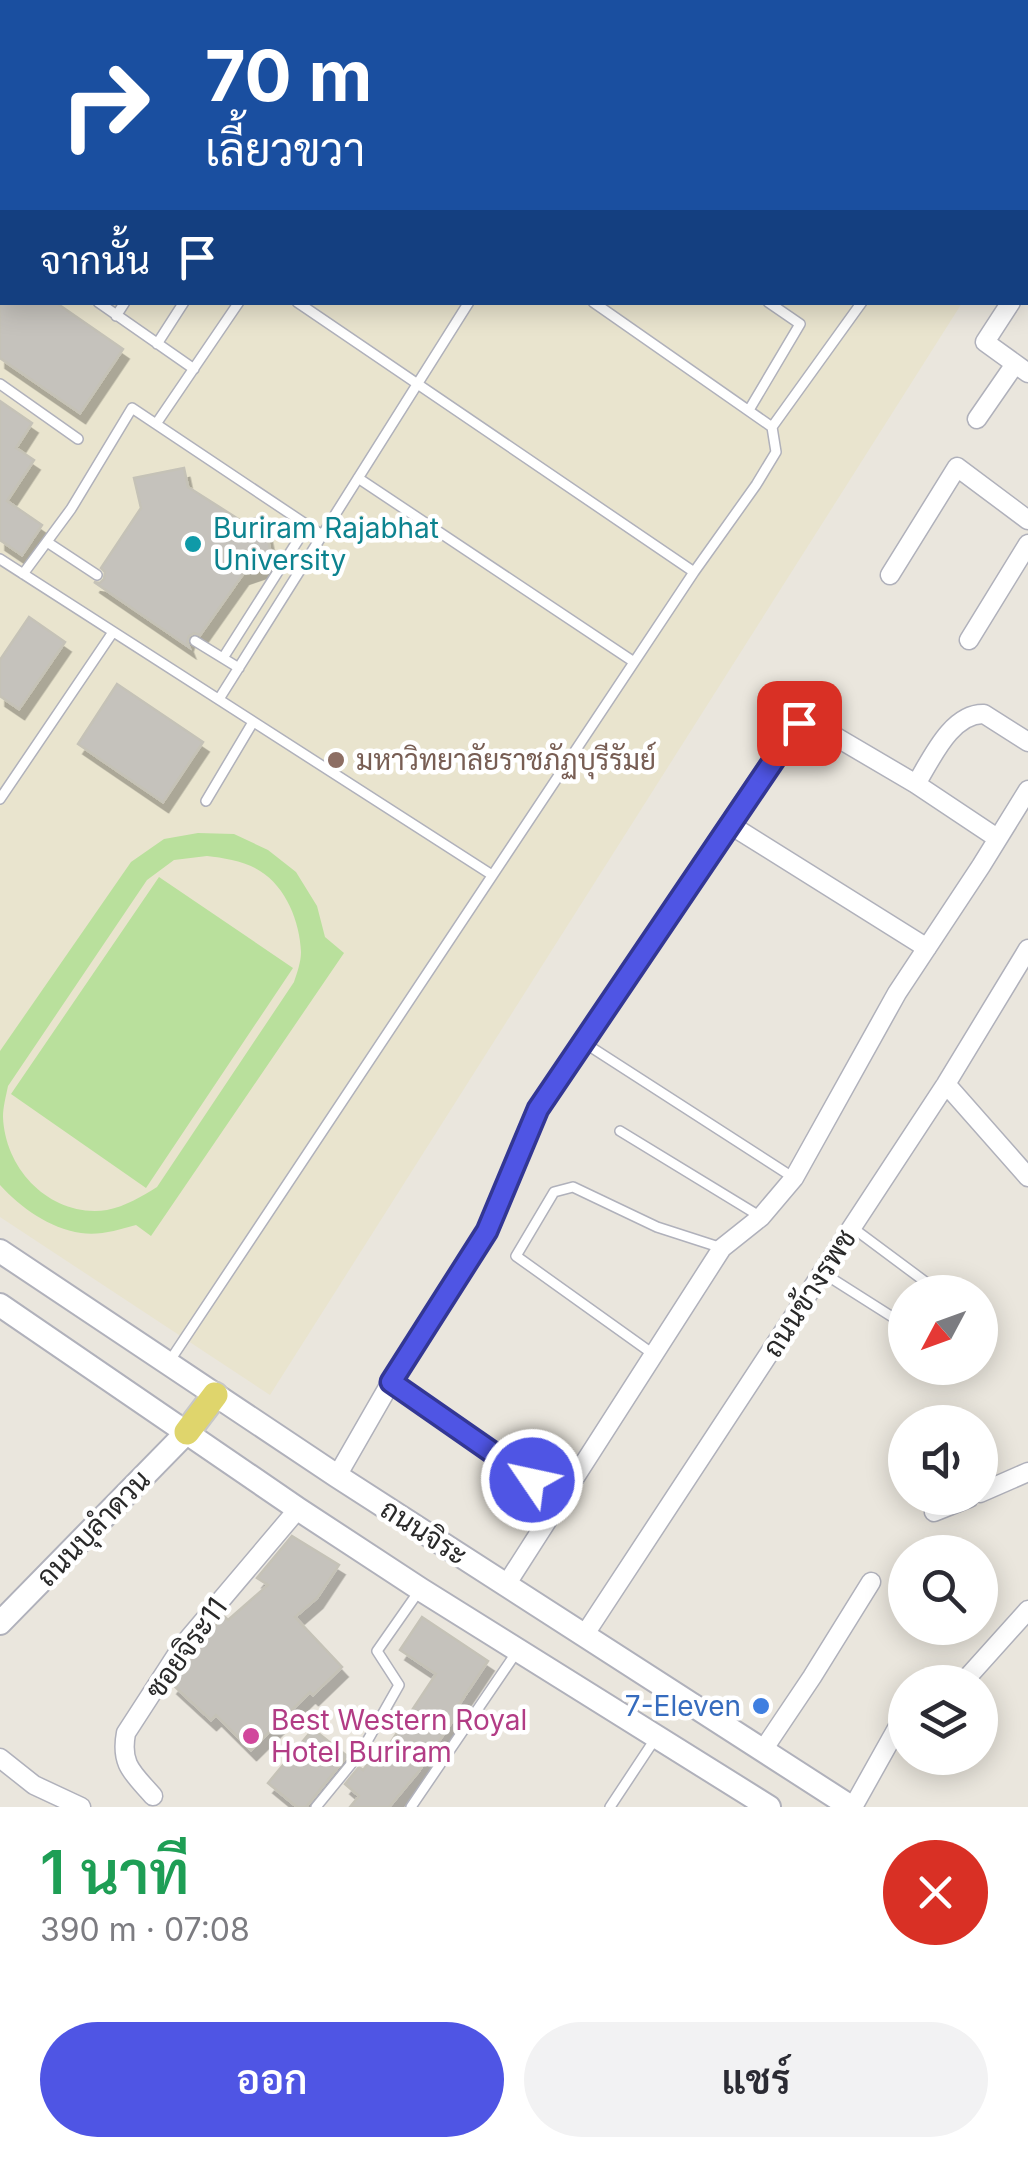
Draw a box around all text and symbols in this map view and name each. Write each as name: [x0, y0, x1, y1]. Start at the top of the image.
text: 70 m: [205, 33, 372, 118]
icon: right: [40, 40, 170, 170]
text: เลี้ยวขวา: [205, 122, 365, 177]
icon: arrive: [170, 230, 225, 285]
text: จากนั้น: [40, 237, 150, 283]
place label: Buriram Rajabhat University: [213, 511, 439, 577]
marker: Buriram Rajabhat University: [182, 533, 204, 555]
pin: [757, 681, 842, 766]
icon: arrive: [772, 696, 827, 751]
place label: มหาวิทยาลัยราชภัฏบุรีรัมย์: [356, 741, 656, 780]
marker: มหาวิทยาลัยราชภัฏบุรีรัมย์: [325, 749, 347, 771]
street label: ถนนข้างรพช: [754, 1222, 863, 1363]
north arrow: [888, 1275, 998, 1385]
map controls: [888, 1275, 998, 1775]
button: sound: [888, 1405, 998, 1515]
position arrow: [480, 1428, 584, 1532]
street label: ถนนบุลำดวน: [29, 1463, 159, 1595]
street label: ถนนจิระ: [374, 1492, 474, 1572]
button: search: [888, 1535, 998, 1645]
street label: ซอยจิระ11: [138, 1591, 234, 1705]
button: layers: [888, 1665, 998, 1775]
place label: 7-Eleven: [625, 1689, 741, 1723]
marker: 7-Eleven: [750, 1695, 772, 1717]
place label: Best Western Royal Hotel Buriram: [271, 1703, 527, 1769]
marker: Best Western Royal Hotel Buriram: [240, 1725, 262, 1747]
text: 1 นาที: [40, 1836, 190, 1908]
button: close: [883, 1840, 988, 1945]
text: 390 m · 07:08: [40, 1910, 250, 1949]
button: ออก: [40, 2022, 504, 2137]
button: แชร์: [524, 2022, 988, 2137]

